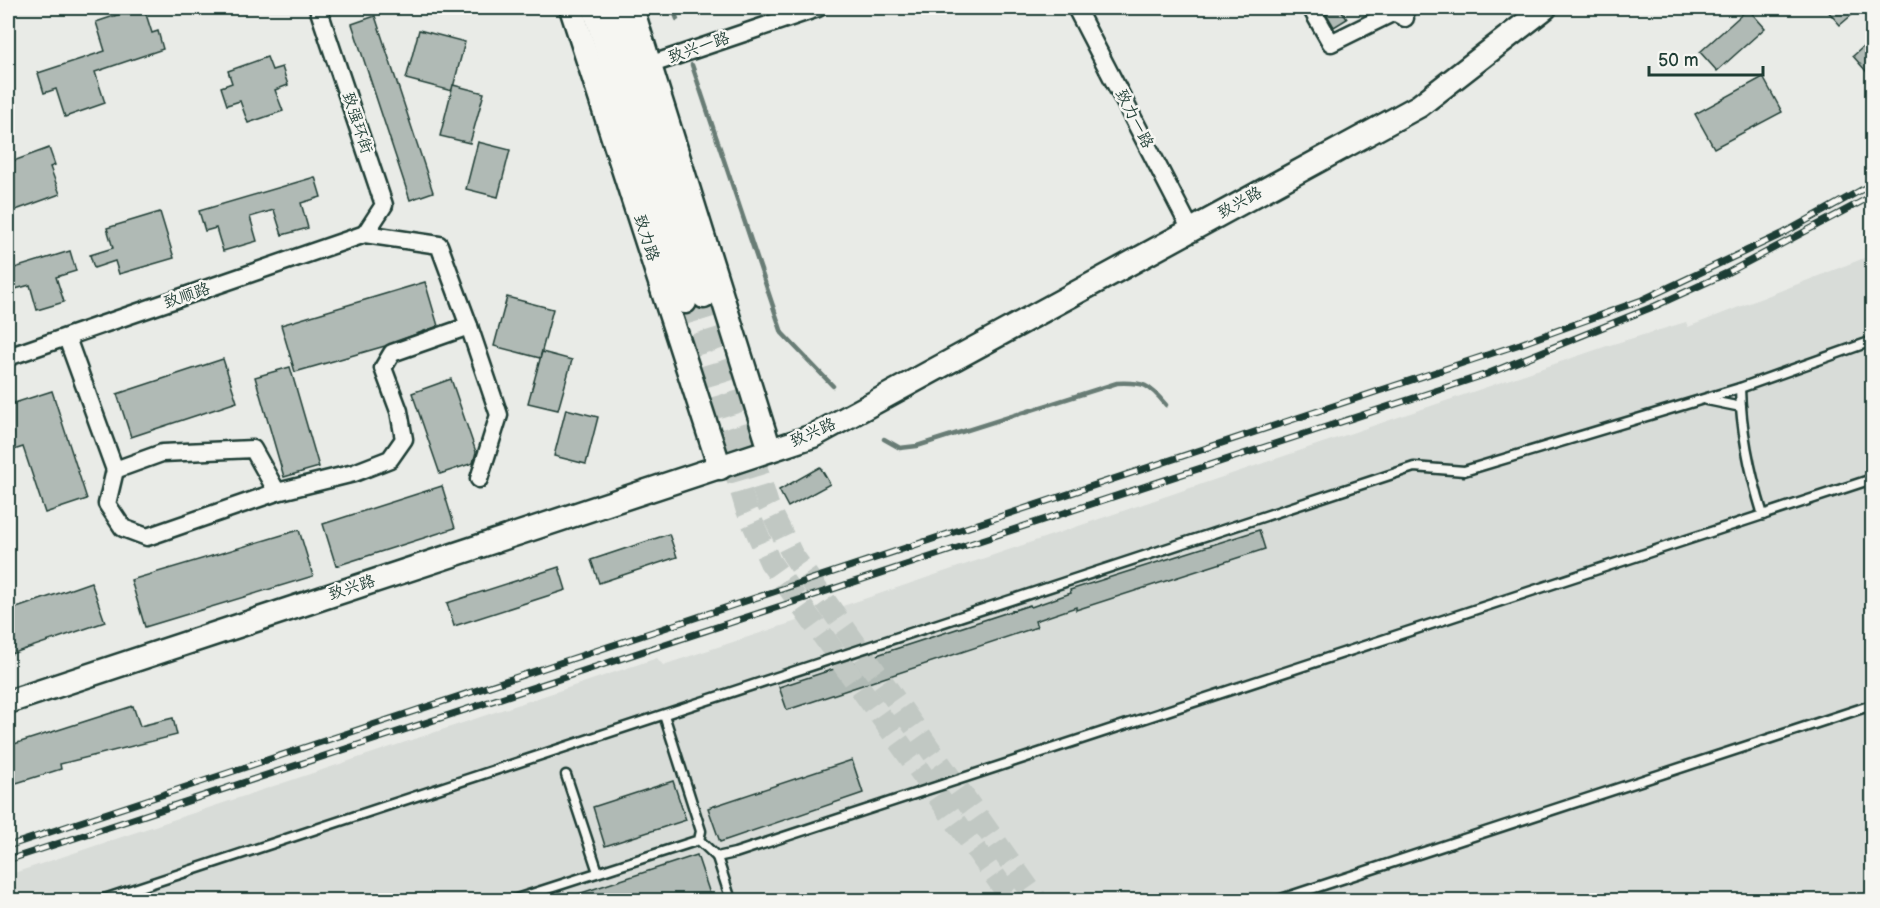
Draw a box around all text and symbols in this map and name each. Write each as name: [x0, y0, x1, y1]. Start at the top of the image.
street label: 致兴一路: [666, 29, 732, 67]
scale bar: [1649, 39, 1763, 77]
text: 50 m: [1658, 50, 1699, 71]
street label: 致力一路: [1111, 86, 1157, 152]
street label: 致强环街: [338, 90, 376, 156]
street label: 致兴路: [1214, 183, 1266, 223]
street label: 致力路: [630, 212, 662, 264]
street label: 致顺路: [161, 279, 213, 313]
street label: 致兴路: [787, 415, 839, 451]
street label: 致兴路: [326, 572, 378, 604]

